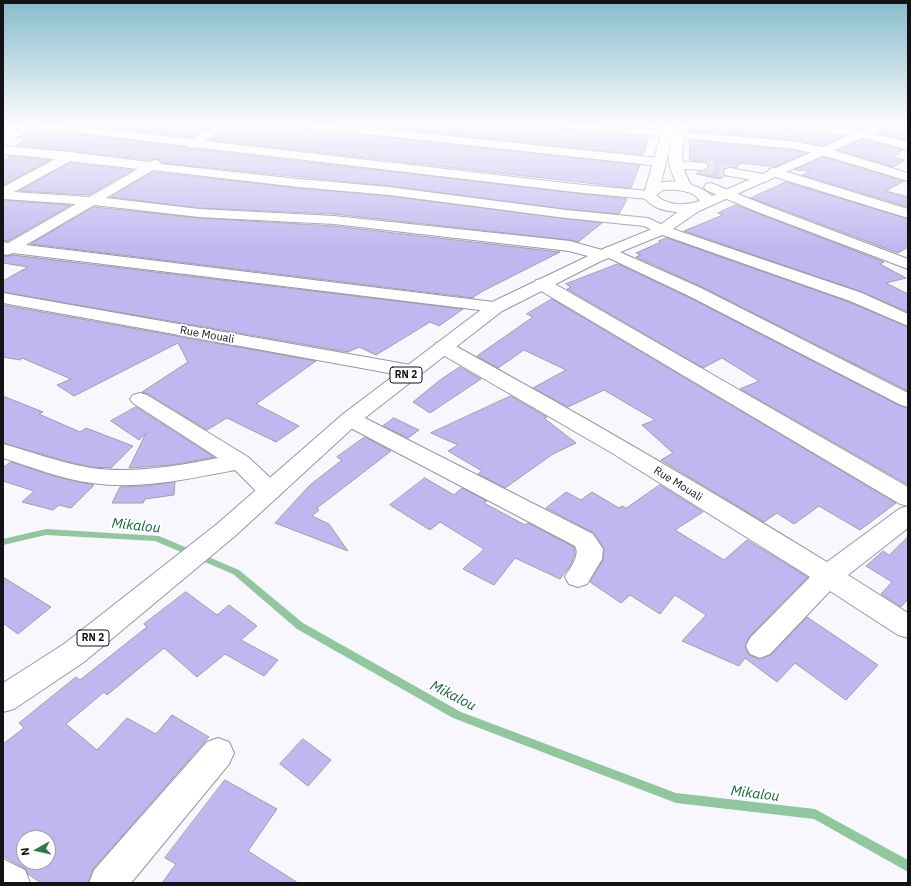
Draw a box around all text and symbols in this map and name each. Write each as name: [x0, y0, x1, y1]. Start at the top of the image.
street label: Rue Mouali: [179, 324, 235, 346]
road number: RN 2: [390, 367, 422, 383]
street label: Rue Mouali: [651, 464, 705, 504]
water label: Mikalou: [111, 515, 161, 537]
road number: RN 2: [77, 630, 109, 646]
water label: Mikalou: [427, 677, 479, 715]
water label: Mikalou: [730, 783, 780, 805]
north arrow: [16, 830, 56, 870]
text: N: [18, 847, 33, 856]

